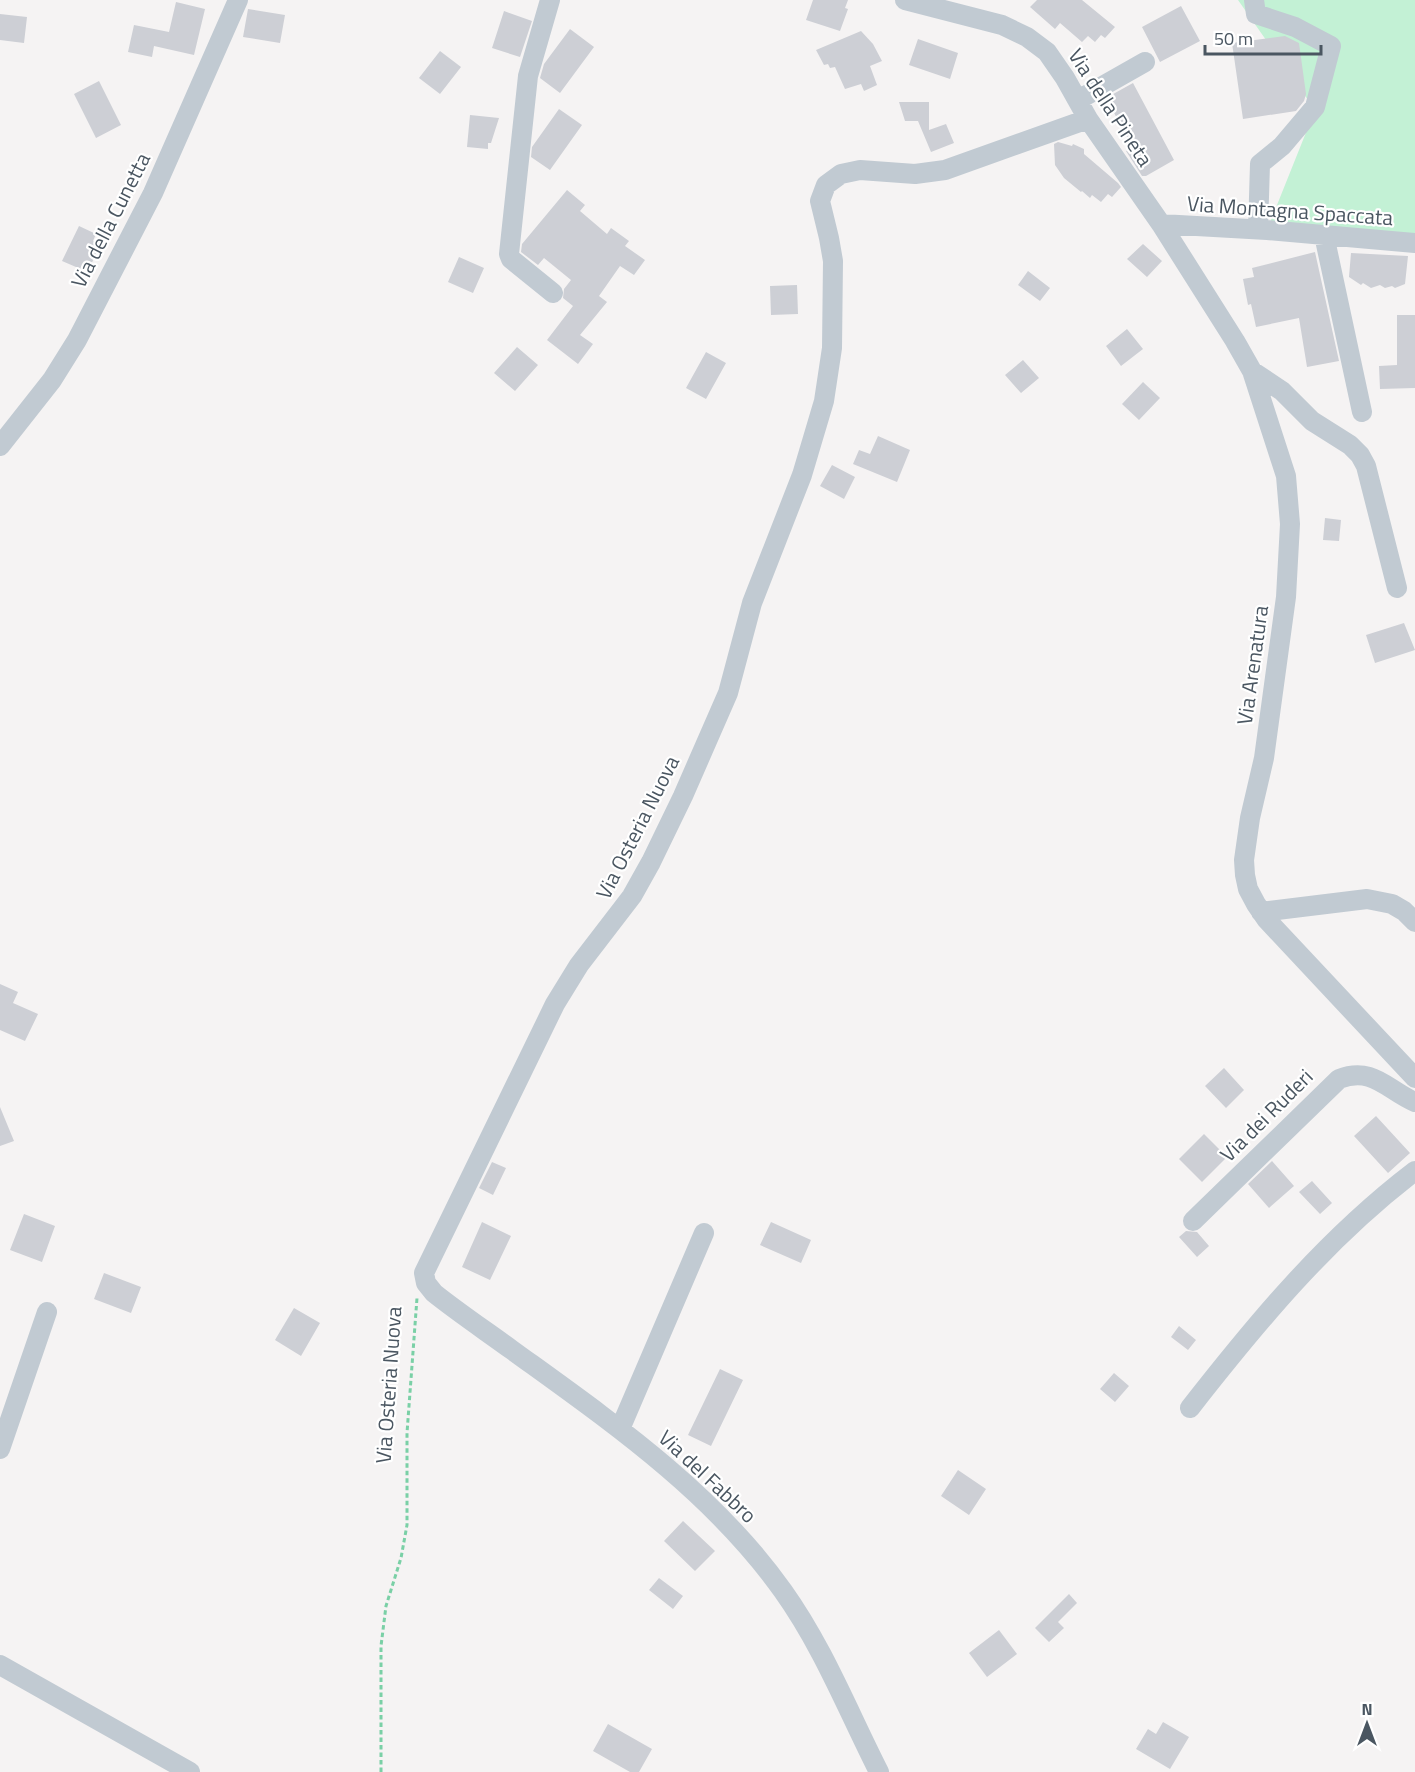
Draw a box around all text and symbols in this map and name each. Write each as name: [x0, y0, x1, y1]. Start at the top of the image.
scale bar: [1205, 18, 1320, 56]
text: 50 m: [1214, 25, 1253, 52]
street label: Via della Pineta: [1061, 42, 1162, 173]
street label: Via della Cunetta: [62, 146, 158, 293]
street label: Via Montagna Spaccata: [1186, 187, 1395, 233]
street label: Via Arenatura: [1228, 603, 1276, 727]
street label: Via Osteria Nuova: [587, 749, 687, 904]
street label: Via dei Ruderi: [1212, 1061, 1320, 1169]
street label: Via Osteria Nuova: [367, 1305, 409, 1465]
street label: Via del Fabbro: [652, 1422, 764, 1530]
north arrow: [1337, 1694, 1397, 1754]
text: N: [1361, 1697, 1373, 1721]

